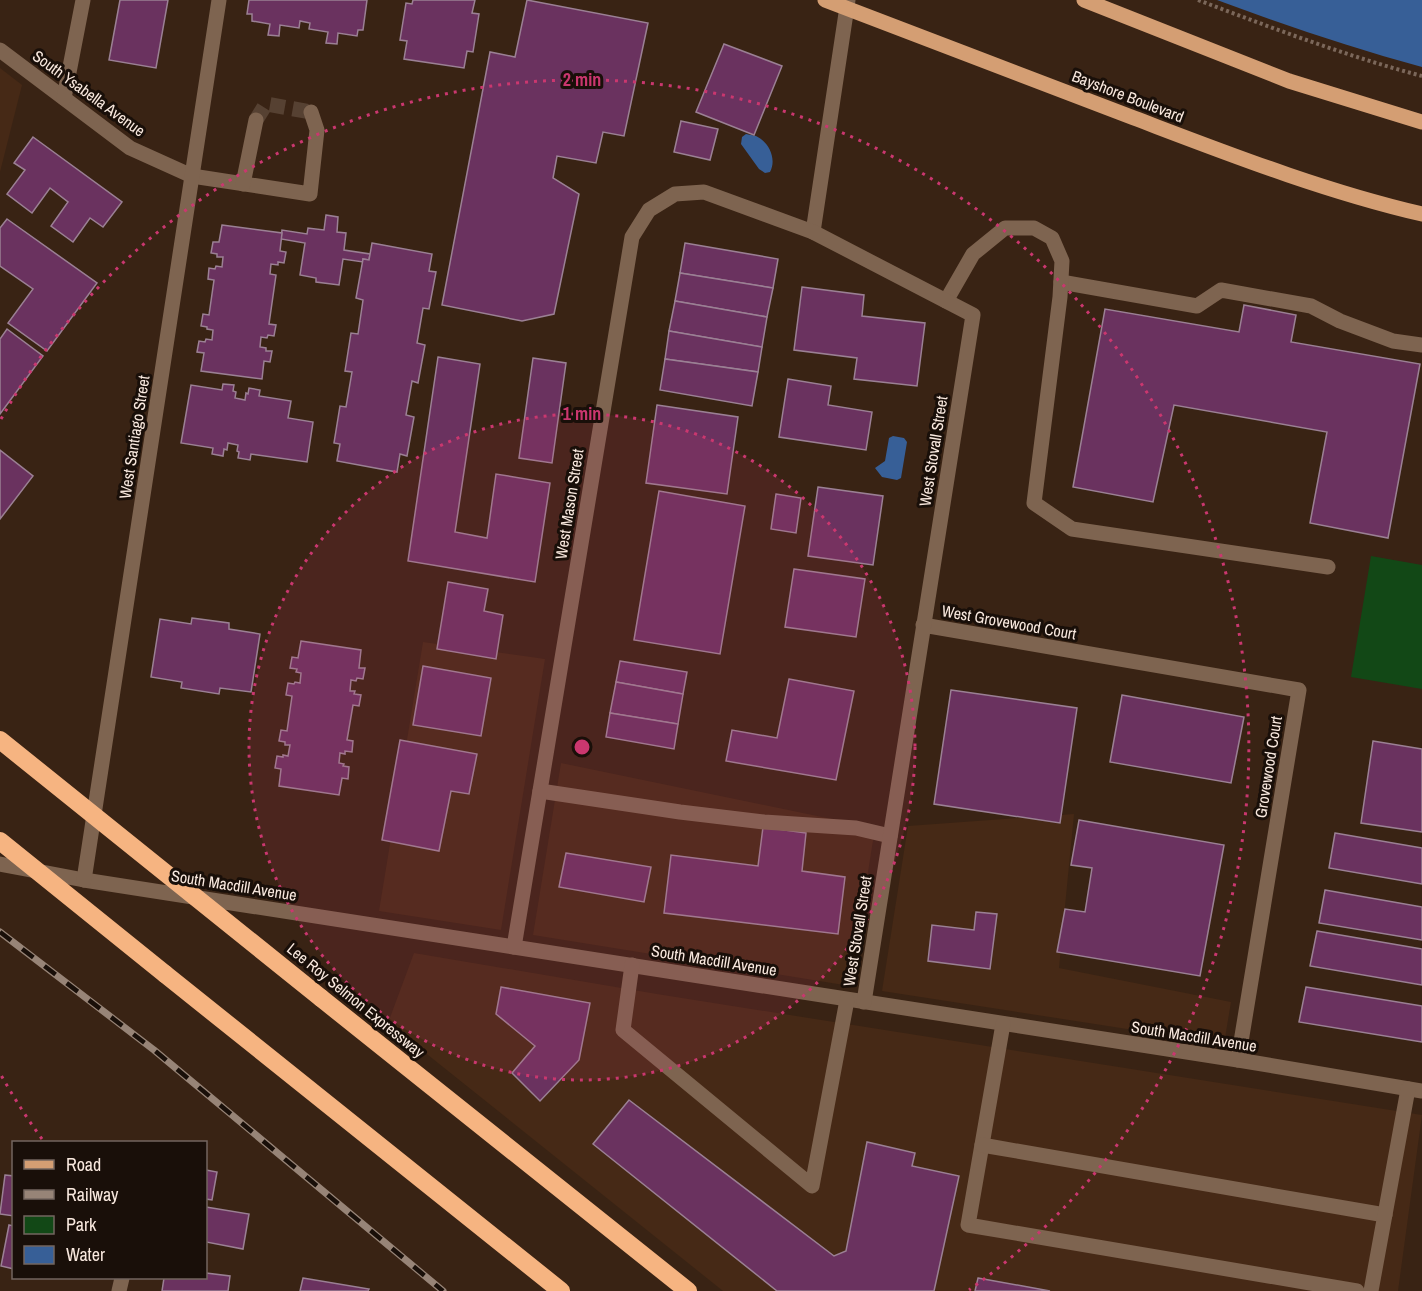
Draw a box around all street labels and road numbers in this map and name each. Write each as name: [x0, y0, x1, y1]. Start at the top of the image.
street label: South Ysabella Avenue: [28, 45, 150, 141]
street label: Bayshore Boulevard: [1069, 65, 1187, 127]
street label: West Santiago Street: [113, 373, 155, 500]
street label: West Stovall Street: [913, 394, 953, 508]
street label: West Mason Street: [549, 447, 589, 561]
street label: West Grovewood Court: [940, 599, 1078, 645]
street label: Grovewood Court: [1249, 714, 1287, 820]
street label: South Macdill Avenue: [170, 864, 298, 906]
street label: West Stovall Street: [837, 874, 877, 988]
street label: Lee Roy Selmon Expressway: [282, 938, 430, 1063]
street label: South Macdill Avenue: [650, 939, 778, 981]
street label: South Macdill Avenue: [1130, 1015, 1258, 1057]

